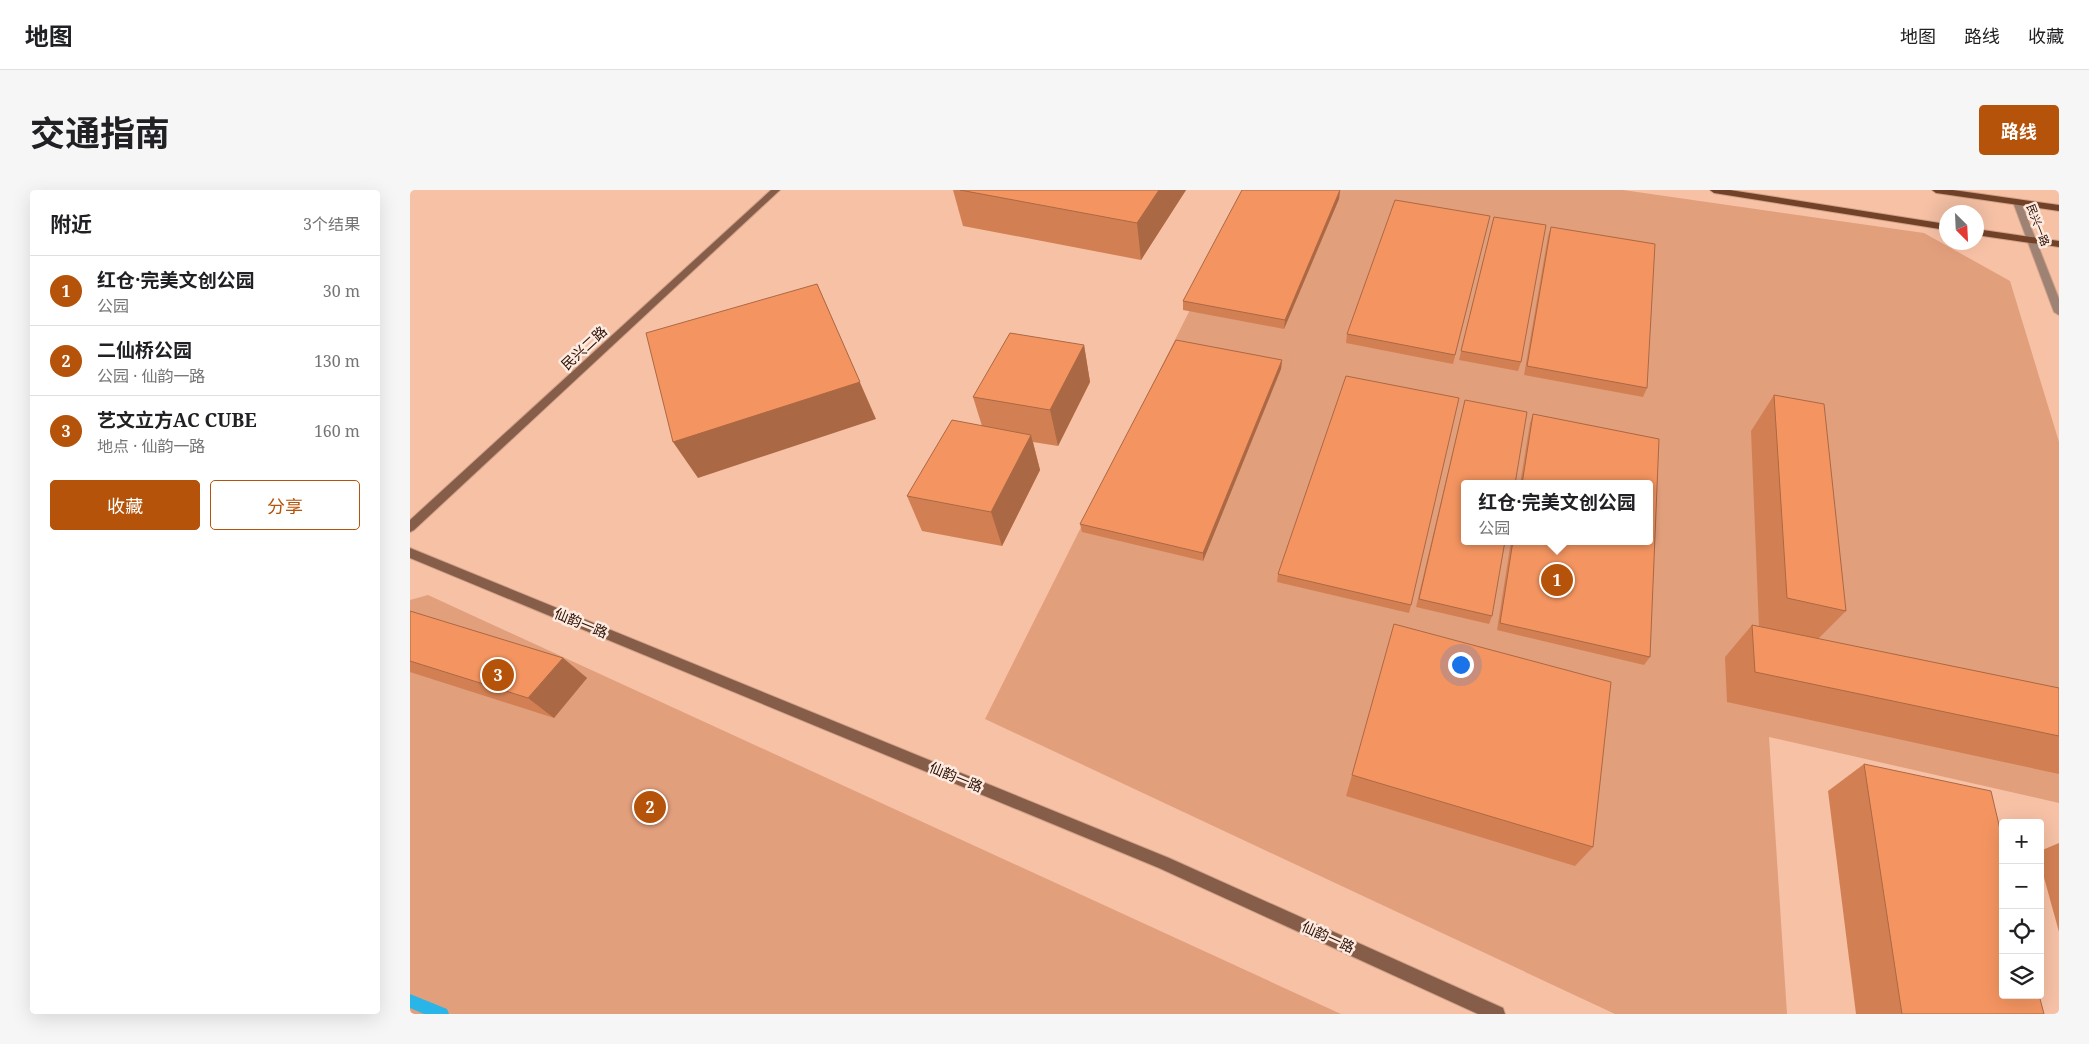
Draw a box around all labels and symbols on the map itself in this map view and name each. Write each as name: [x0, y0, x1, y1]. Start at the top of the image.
street label: 民兴一路: [2024, 202, 2053, 248]
north arrow: [1939, 205, 1984, 250]
street label: 民兴二路: [557, 322, 611, 374]
pin: 1: [1541, 561, 1573, 599]
street label: 仙韵一路: [552, 603, 611, 642]
your location: [1448, 652, 1474, 678]
pin: 3: [482, 656, 514, 694]
street label: 仙韵一路: [927, 757, 986, 796]
pin: 2: [634, 788, 666, 826]
street label: 仙韵一路: [1299, 916, 1358, 957]

